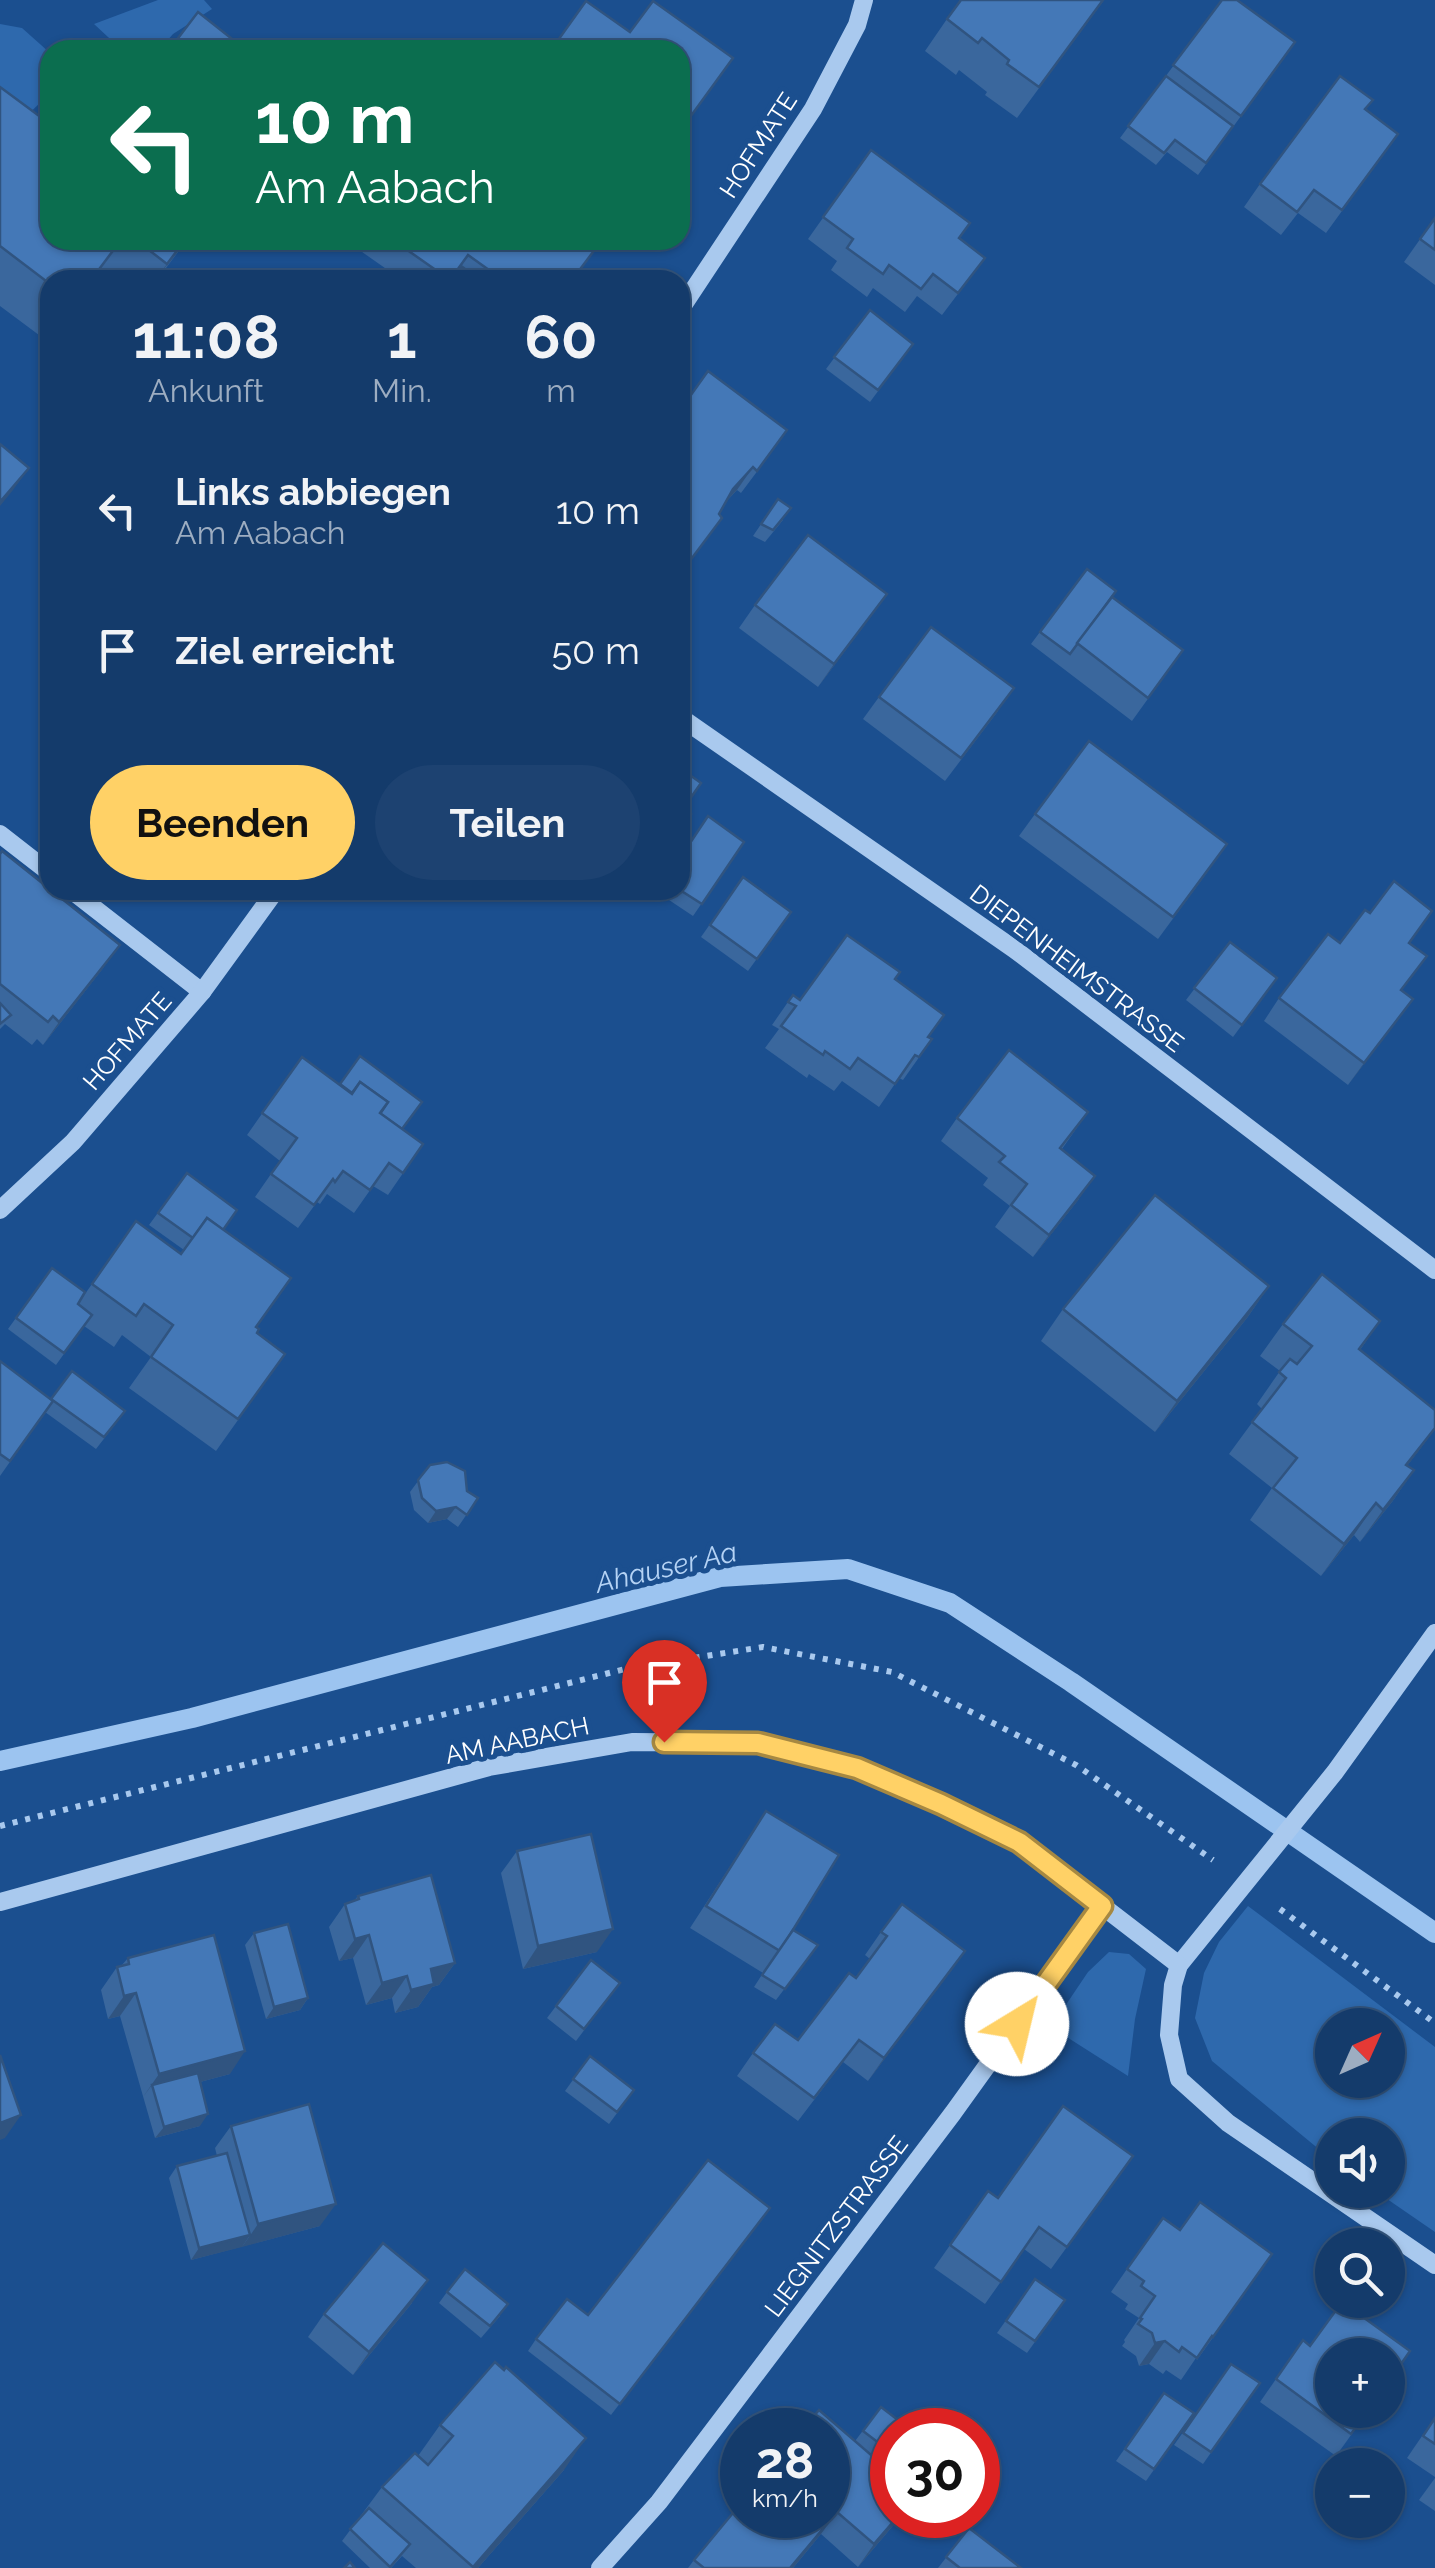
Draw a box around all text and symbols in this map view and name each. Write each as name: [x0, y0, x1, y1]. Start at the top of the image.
text: 10 m: [255, 77, 415, 159]
icon: left: [90, 80, 220, 210]
street label: HOFMATE: [713, 87, 803, 203]
text: Am Aabach: [255, 161, 495, 214]
text: 11:08: [132, 302, 280, 372]
text: 1: [387, 302, 417, 372]
text: 60: [524, 302, 598, 372]
text: Ankunft: [148, 372, 264, 409]
text: Min.: [372, 372, 432, 409]
text: m: [546, 372, 576, 409]
text: Links abbiegen: [175, 469, 451, 514]
icon: left: [90, 483, 145, 538]
text: 10 m: [556, 488, 640, 533]
text: Am Aabach: [175, 514, 345, 551]
icon: arrive: [90, 623, 145, 678]
text: Ziel erreicht: [175, 628, 395, 673]
text: 50 m: [551, 628, 640, 673]
button: Beenden: [90, 765, 355, 880]
button: Teilen: [375, 765, 640, 880]
street label: DIEPENHEIMSTRASSE: [964, 878, 1190, 1058]
street label: HOFMATE: [76, 986, 178, 1096]
water label: Ahauser Aa: [590, 1535, 740, 1600]
pin: [622, 1640, 707, 1743]
icon: arrive: [637, 1655, 692, 1710]
street label: AM AABACH: [442, 1710, 592, 1770]
position arrow: [965, 1972, 1069, 2076]
north arrow: [1315, 2008, 1405, 2098]
map controls: [1315, 2008, 1405, 2538]
button: sound: [1315, 2118, 1405, 2208]
street label: LIEGNITZSTRASSE: [758, 2130, 914, 2322]
button: search: [1315, 2228, 1405, 2318]
button: +: [1315, 2338, 1405, 2428]
speed limit sign: 30: [870, 2408, 1000, 2538]
text: 28: [756, 2431, 814, 2490]
button: −: [1315, 2448, 1405, 2538]
text: km/h: [752, 2483, 818, 2513]

